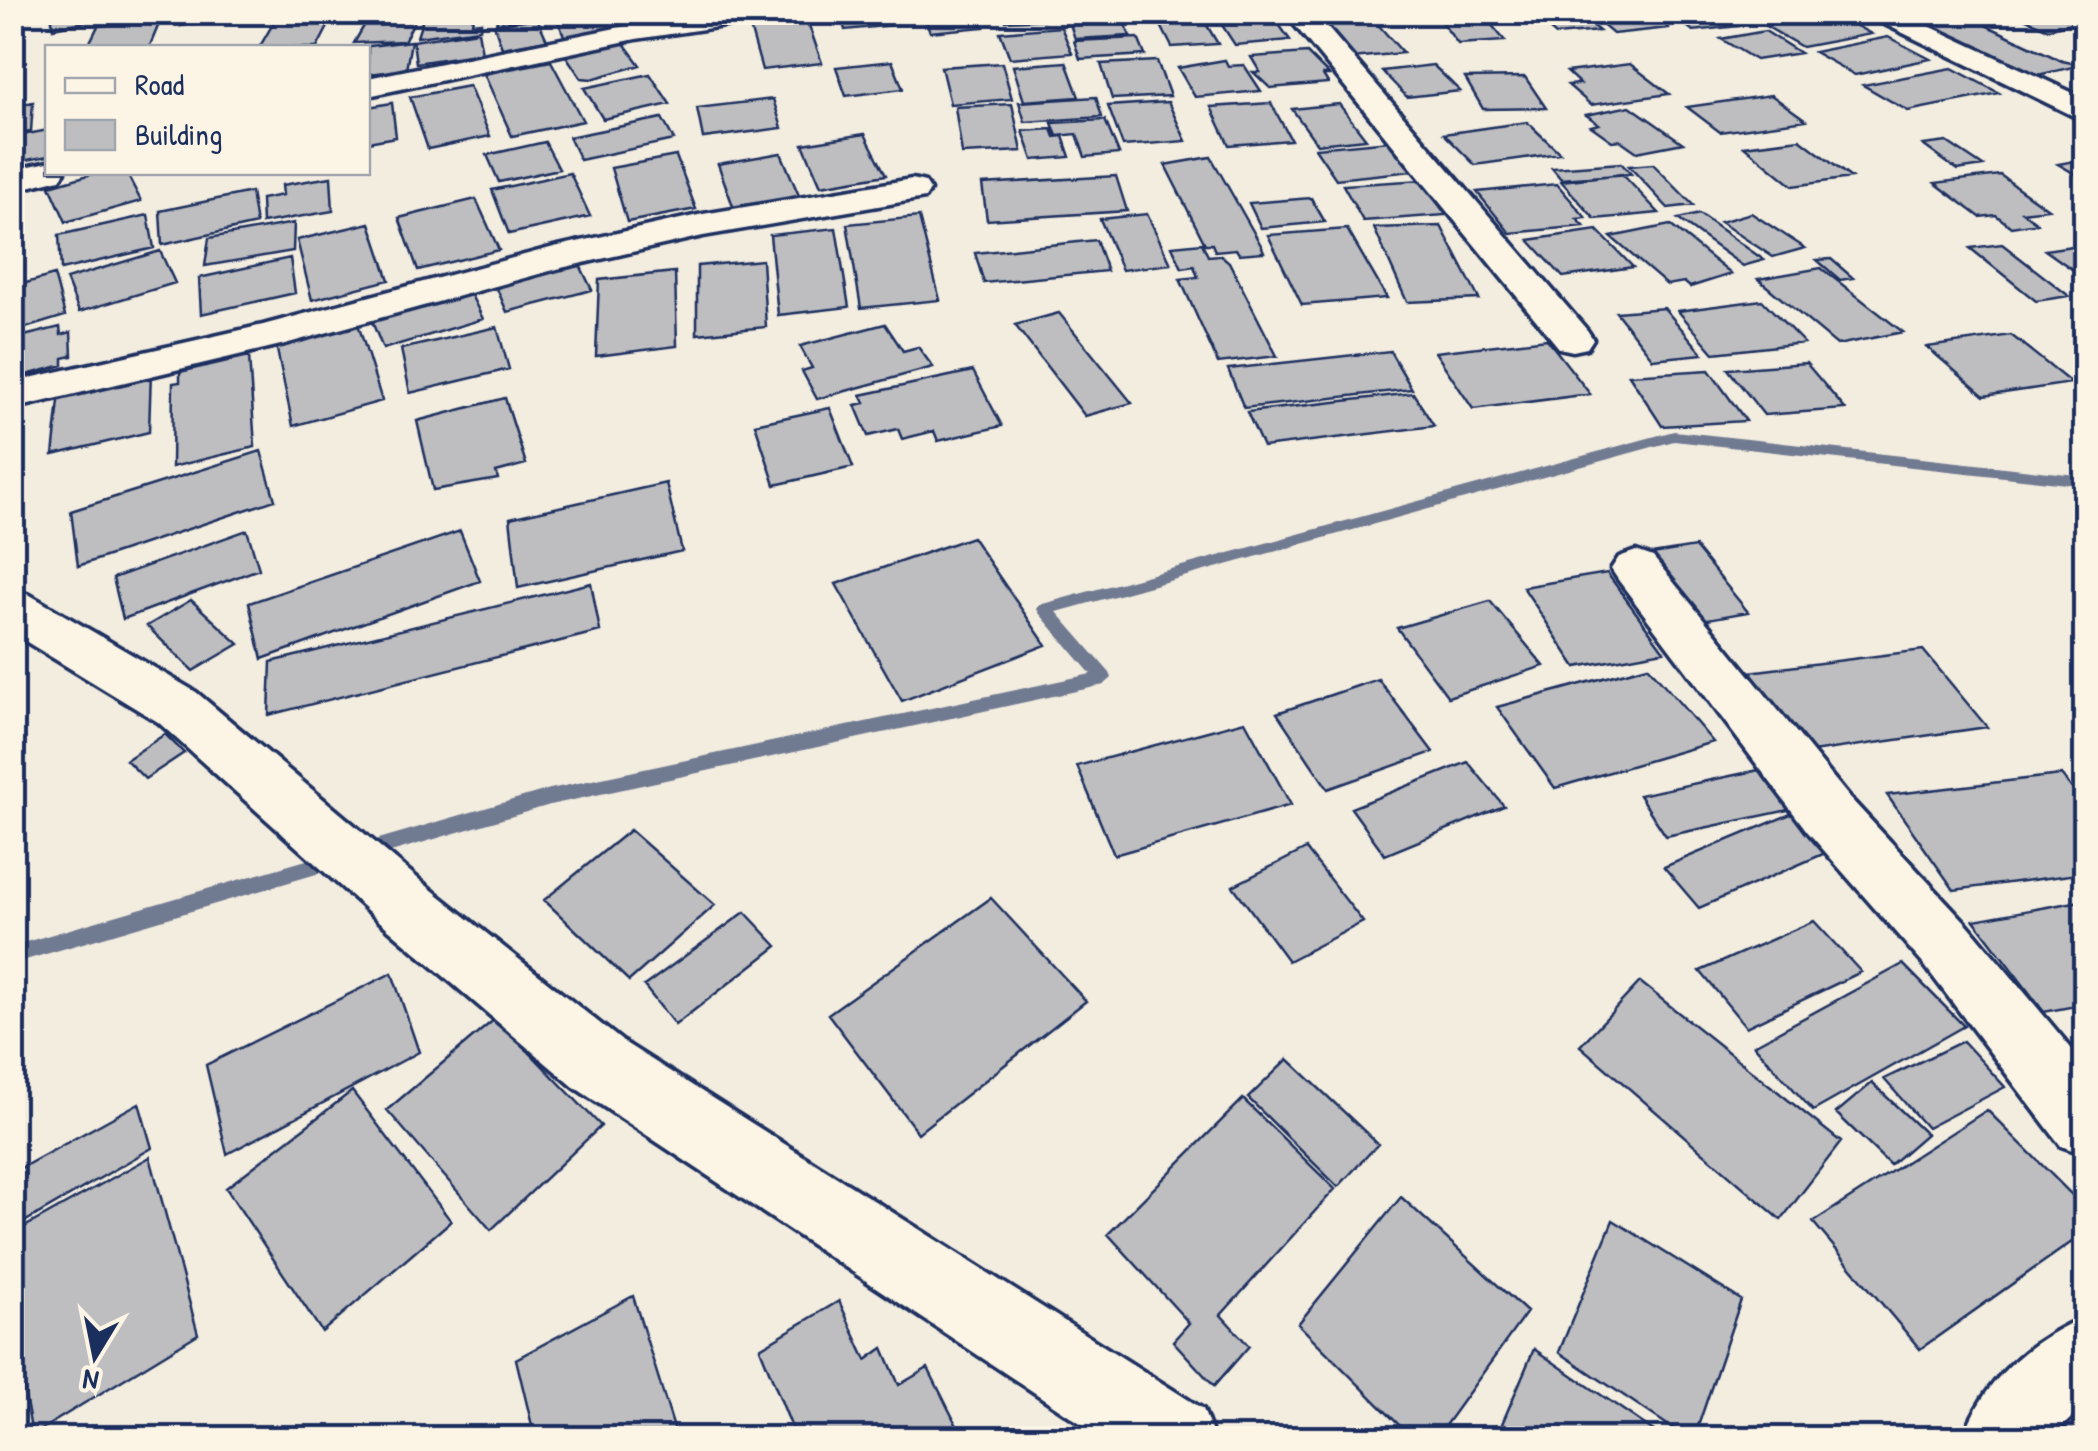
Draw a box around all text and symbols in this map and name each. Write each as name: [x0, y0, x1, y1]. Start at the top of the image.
legend: [45, 45, 370, 175]
text: Road: [135, 64, 184, 104]
text: Building: [135, 114, 222, 154]
north arrow: [45, 1306, 145, 1406]
text: N: [80, 1361, 101, 1401]

